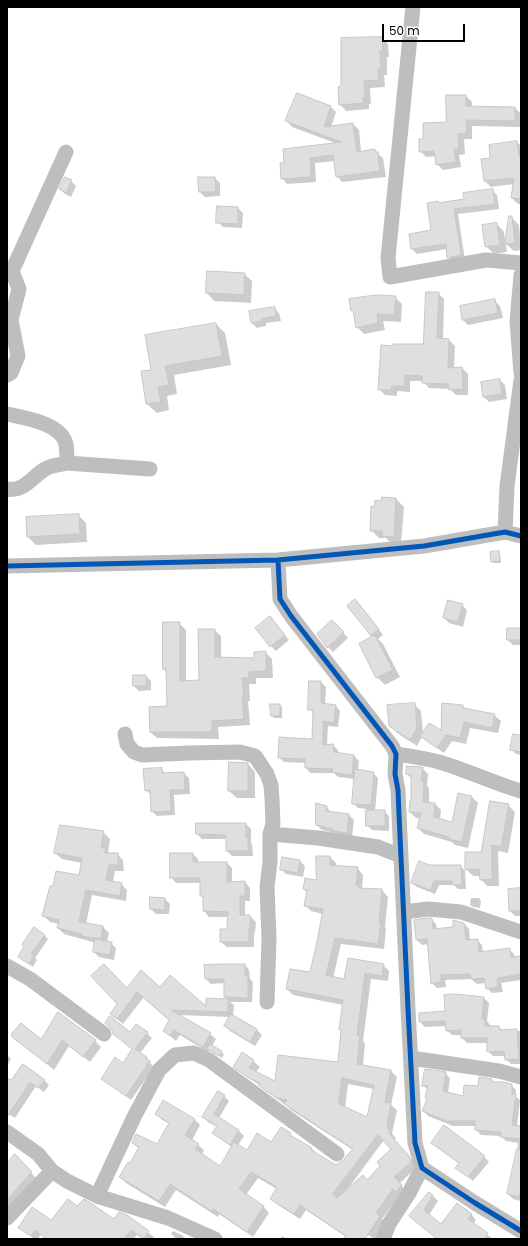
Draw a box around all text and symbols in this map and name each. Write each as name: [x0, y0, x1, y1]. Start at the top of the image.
scale bar: [384, 16, 467, 42]
text: 50 m: [389, 22, 420, 39]

